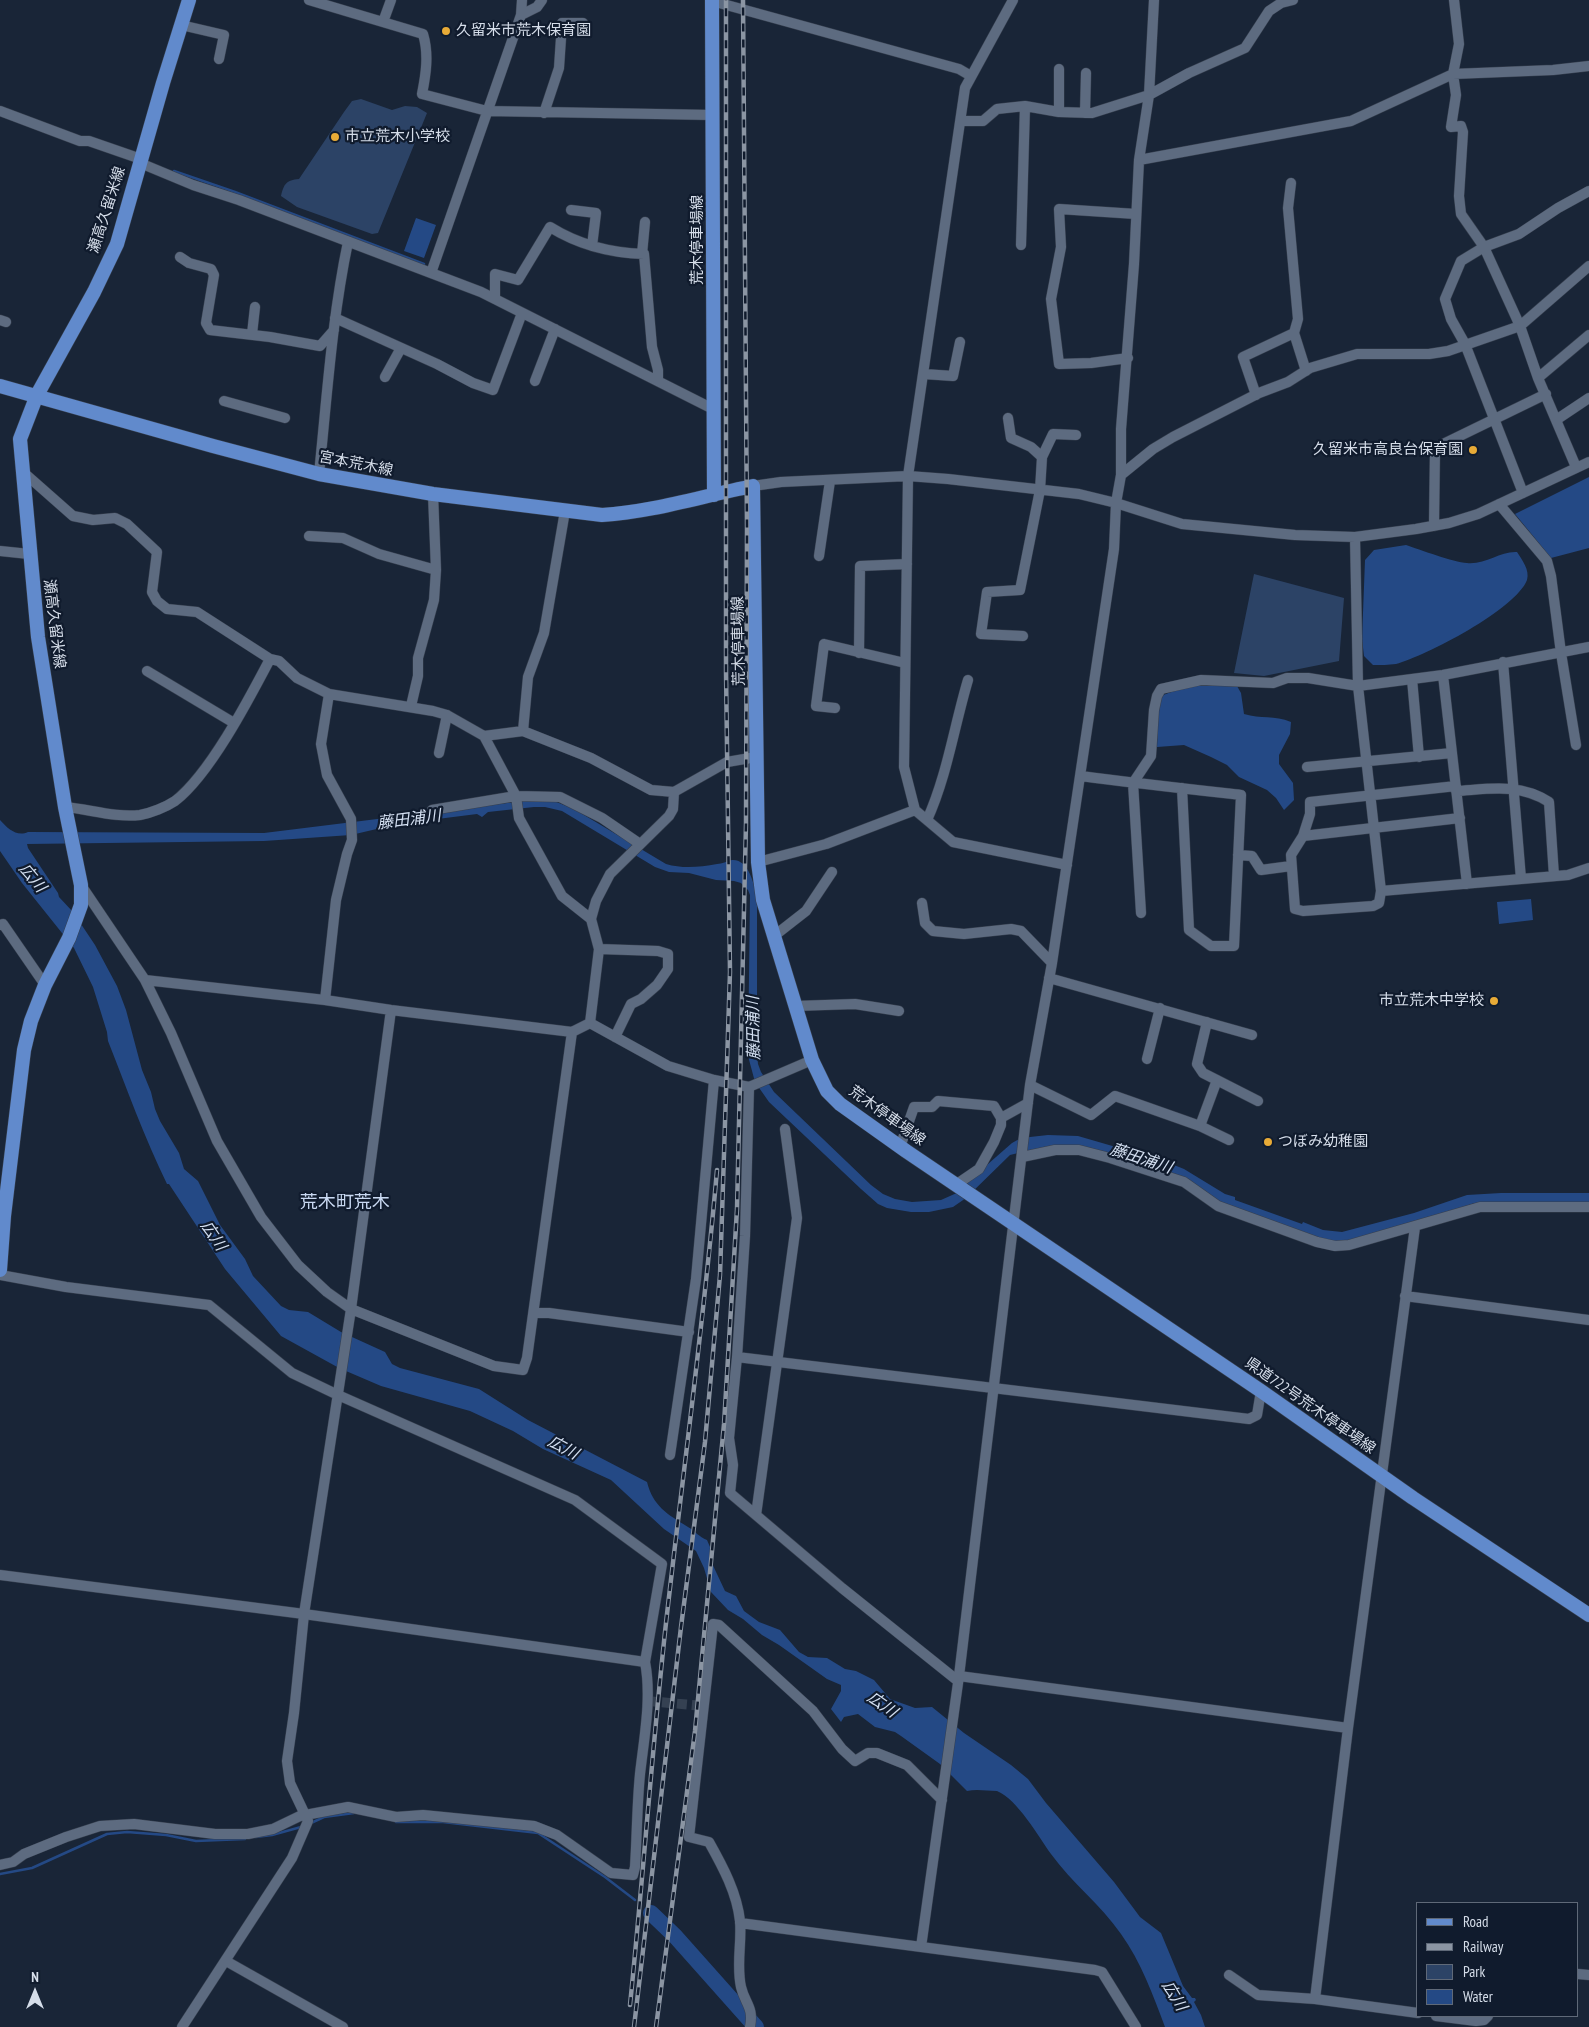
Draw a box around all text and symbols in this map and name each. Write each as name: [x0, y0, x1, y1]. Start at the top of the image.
place label: 久留米市荒木保育園: [456, 22, 591, 40]
marker: 久留米市荒木保育園: [440, 25, 452, 37]
place label: 市立荒木小学校: [345, 128, 450, 146]
marker: 市立荒木小学校: [329, 131, 341, 143]
street label: 瀬高久留米線: [85, 164, 129, 256]
street label: 荒木停車場線: [689, 195, 707, 285]
place label: 久留米市高良台保育園: [1313, 441, 1463, 459]
marker: 久留米市高良台保育園: [1467, 444, 1479, 456]
street label: 宮本荒木線: [317, 448, 395, 480]
street label: 瀬高久留米線: [40, 578, 68, 670]
street label: 荒木停車場線: [729, 596, 749, 686]
water label: 藤田浦川: [376, 807, 442, 833]
water label: 広川: [14, 860, 50, 896]
place label: 市立荒木中学校: [1379, 992, 1484, 1010]
marker: 市立荒木中学校: [1488, 995, 1500, 1007]
water label: 藤田浦川: [744, 996, 764, 1060]
street label: 荒木停車場線: [845, 1082, 929, 1150]
place label: つぼみ幼稚園: [1278, 1133, 1368, 1151]
marker: つぼみ幼稚園: [1262, 1136, 1274, 1148]
water label: 藤田浦川: [1108, 1140, 1174, 1178]
district label: 荒木町荒木: [300, 1192, 390, 1214]
water label: 広川: [196, 1217, 230, 1255]
street label: 県道722号荒木停車場線: [1241, 1354, 1379, 1458]
water label: 広川: [544, 1432, 582, 1464]
water label: 広川: [863, 1688, 901, 1722]
legend: [1416, 1902, 1579, 2017]
text: Road: [1463, 1912, 1489, 1931]
text: Railway: [1463, 1937, 1503, 1956]
text: Park: [1463, 1962, 1485, 1981]
north arrow: [10, 1967, 60, 2017]
text: N: [31, 1968, 39, 1986]
water label: 広川: [1158, 1977, 1190, 2015]
text: Water: [1463, 1987, 1493, 2006]

